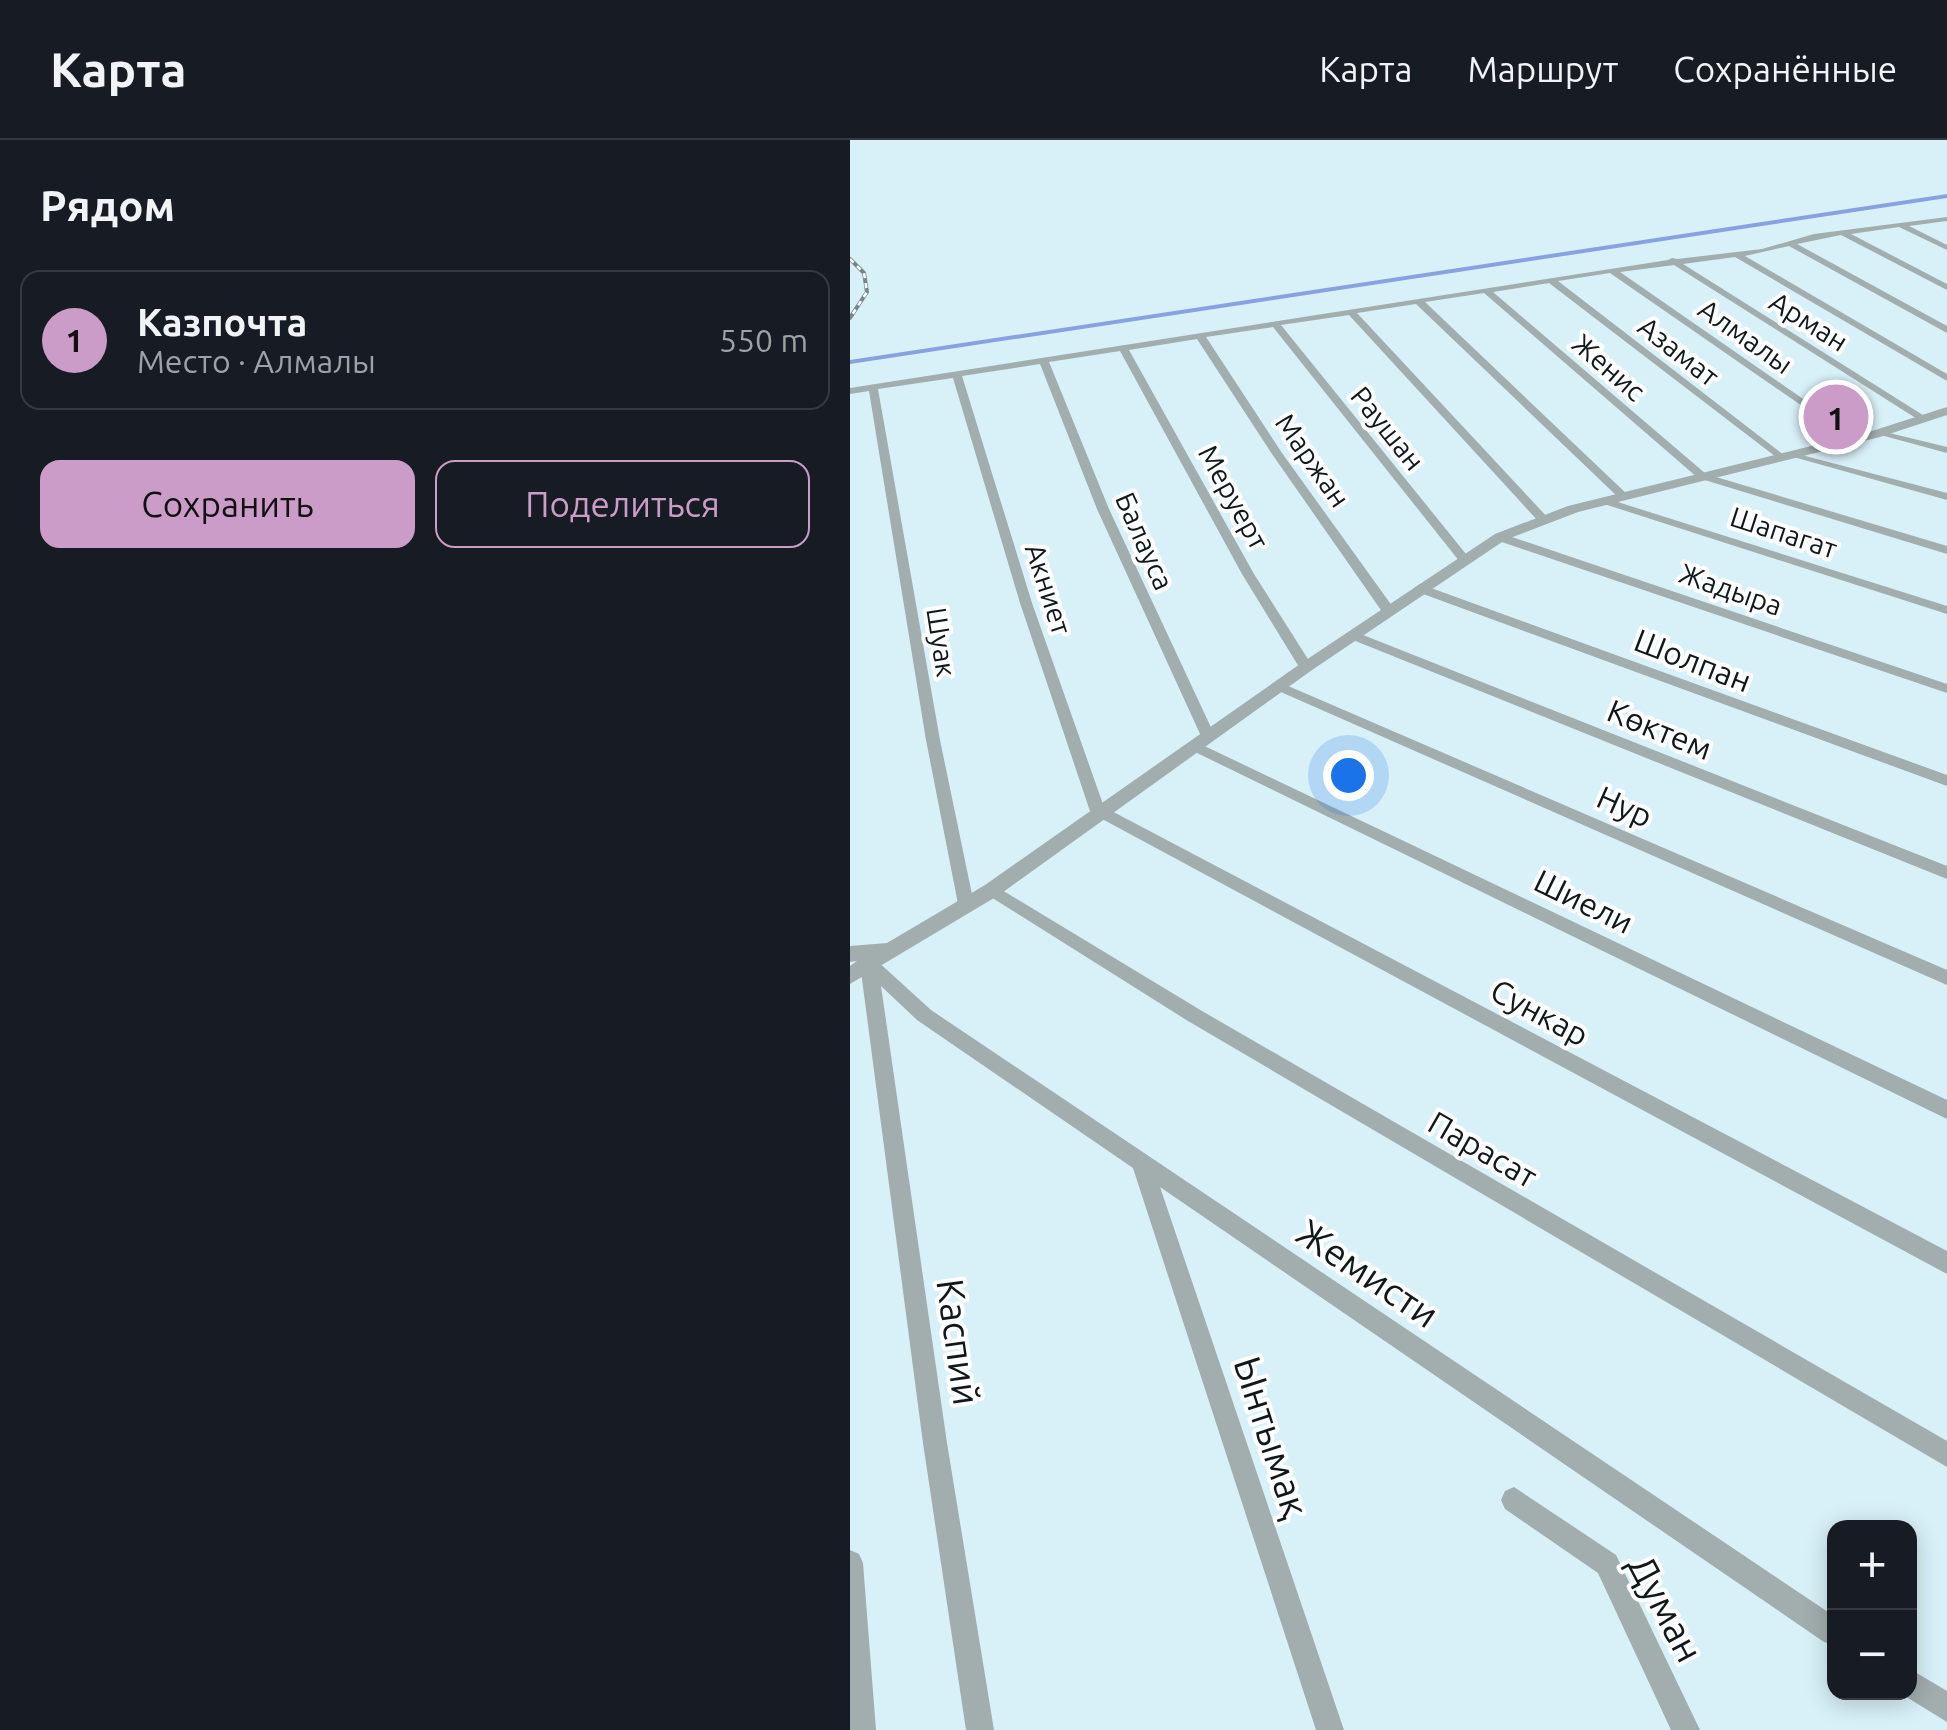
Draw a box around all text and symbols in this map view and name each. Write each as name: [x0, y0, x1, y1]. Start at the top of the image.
text: Карта: [50, 42, 187, 96]
text: Карта: [1319, 49, 1412, 89]
text: Маршрут: [1467, 49, 1618, 89]
text: Сохранённые: [1673, 49, 1897, 89]
text: Рядом: [40, 182, 175, 229]
street label: Арман: [1764, 285, 1854, 357]
street label: Алмалы: [1693, 293, 1799, 379]
text: Казпочта: [137, 301, 307, 343]
street label: Азамат: [1633, 310, 1726, 392]
text: 1: [65, 322, 84, 358]
text: 550 m: [719, 322, 808, 358]
street label: Женис: [1567, 327, 1651, 407]
text: Место · Алмалы: [137, 343, 376, 379]
street label: Раушан: [1345, 380, 1431, 476]
pin: 1: [1804, 380, 1868, 454]
street label: Маржан: [1270, 408, 1356, 512]
street label: Меруерт: [1193, 440, 1275, 555]
button: Сохранить: [40, 460, 415, 548]
button: Поделиться: [435, 460, 810, 548]
street label: Балауса: [1110, 487, 1180, 595]
street label: Шапагат: [1727, 500, 1842, 564]
street label: Акниет: [1020, 540, 1078, 639]
street label: Жадыра: [1676, 557, 1786, 621]
street label: Шуак: [921, 605, 963, 679]
street label: Шолпан: [1630, 621, 1756, 699]
street label: Көктем: [1602, 692, 1718, 766]
your location: [1323, 750, 1374, 801]
street label: Нур: [1592, 778, 1658, 834]
street label: Шиели: [1529, 862, 1639, 940]
street label: Сункар: [1485, 971, 1595, 1053]
street label: Парасат: [1422, 1104, 1544, 1194]
street label: Жемисти: [1290, 1211, 1446, 1335]
street label: Каспий: [929, 1276, 989, 1408]
street label: Ынтымақ: [1226, 1351, 1318, 1523]
map controls: [1827, 1520, 1917, 1700]
button: +: [1827, 1520, 1917, 1610]
street label: Думан: [1620, 1547, 1712, 1669]
button: −: [1827, 1610, 1917, 1700]

